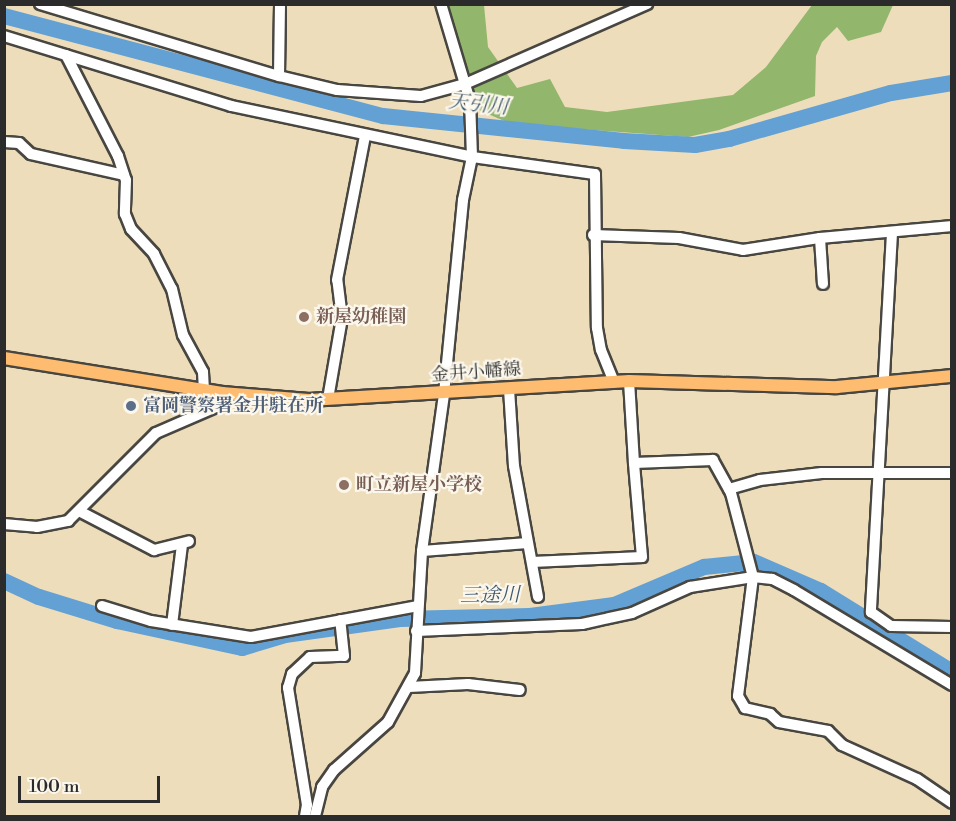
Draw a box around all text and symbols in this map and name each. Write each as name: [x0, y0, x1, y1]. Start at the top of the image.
water label: 天引川: [447, 90, 509, 120]
place label: 新屋幼稚園: [316, 306, 406, 328]
marker: 新屋幼稚園: [297, 310, 311, 324]
street label: 金井小幡線: [430, 359, 522, 387]
place label: 富岡警察署金井駐在所: [143, 395, 323, 417]
marker: 富岡警察署金井駐在所: [124, 399, 138, 413]
place label: 町立新屋小学校: [356, 474, 482, 496]
marker: 町立新屋小学校: [337, 478, 351, 492]
water label: 三途川: [460, 583, 520, 609]
scale bar: [21, 764, 164, 802]
text: 100 m: [29, 775, 80, 798]

